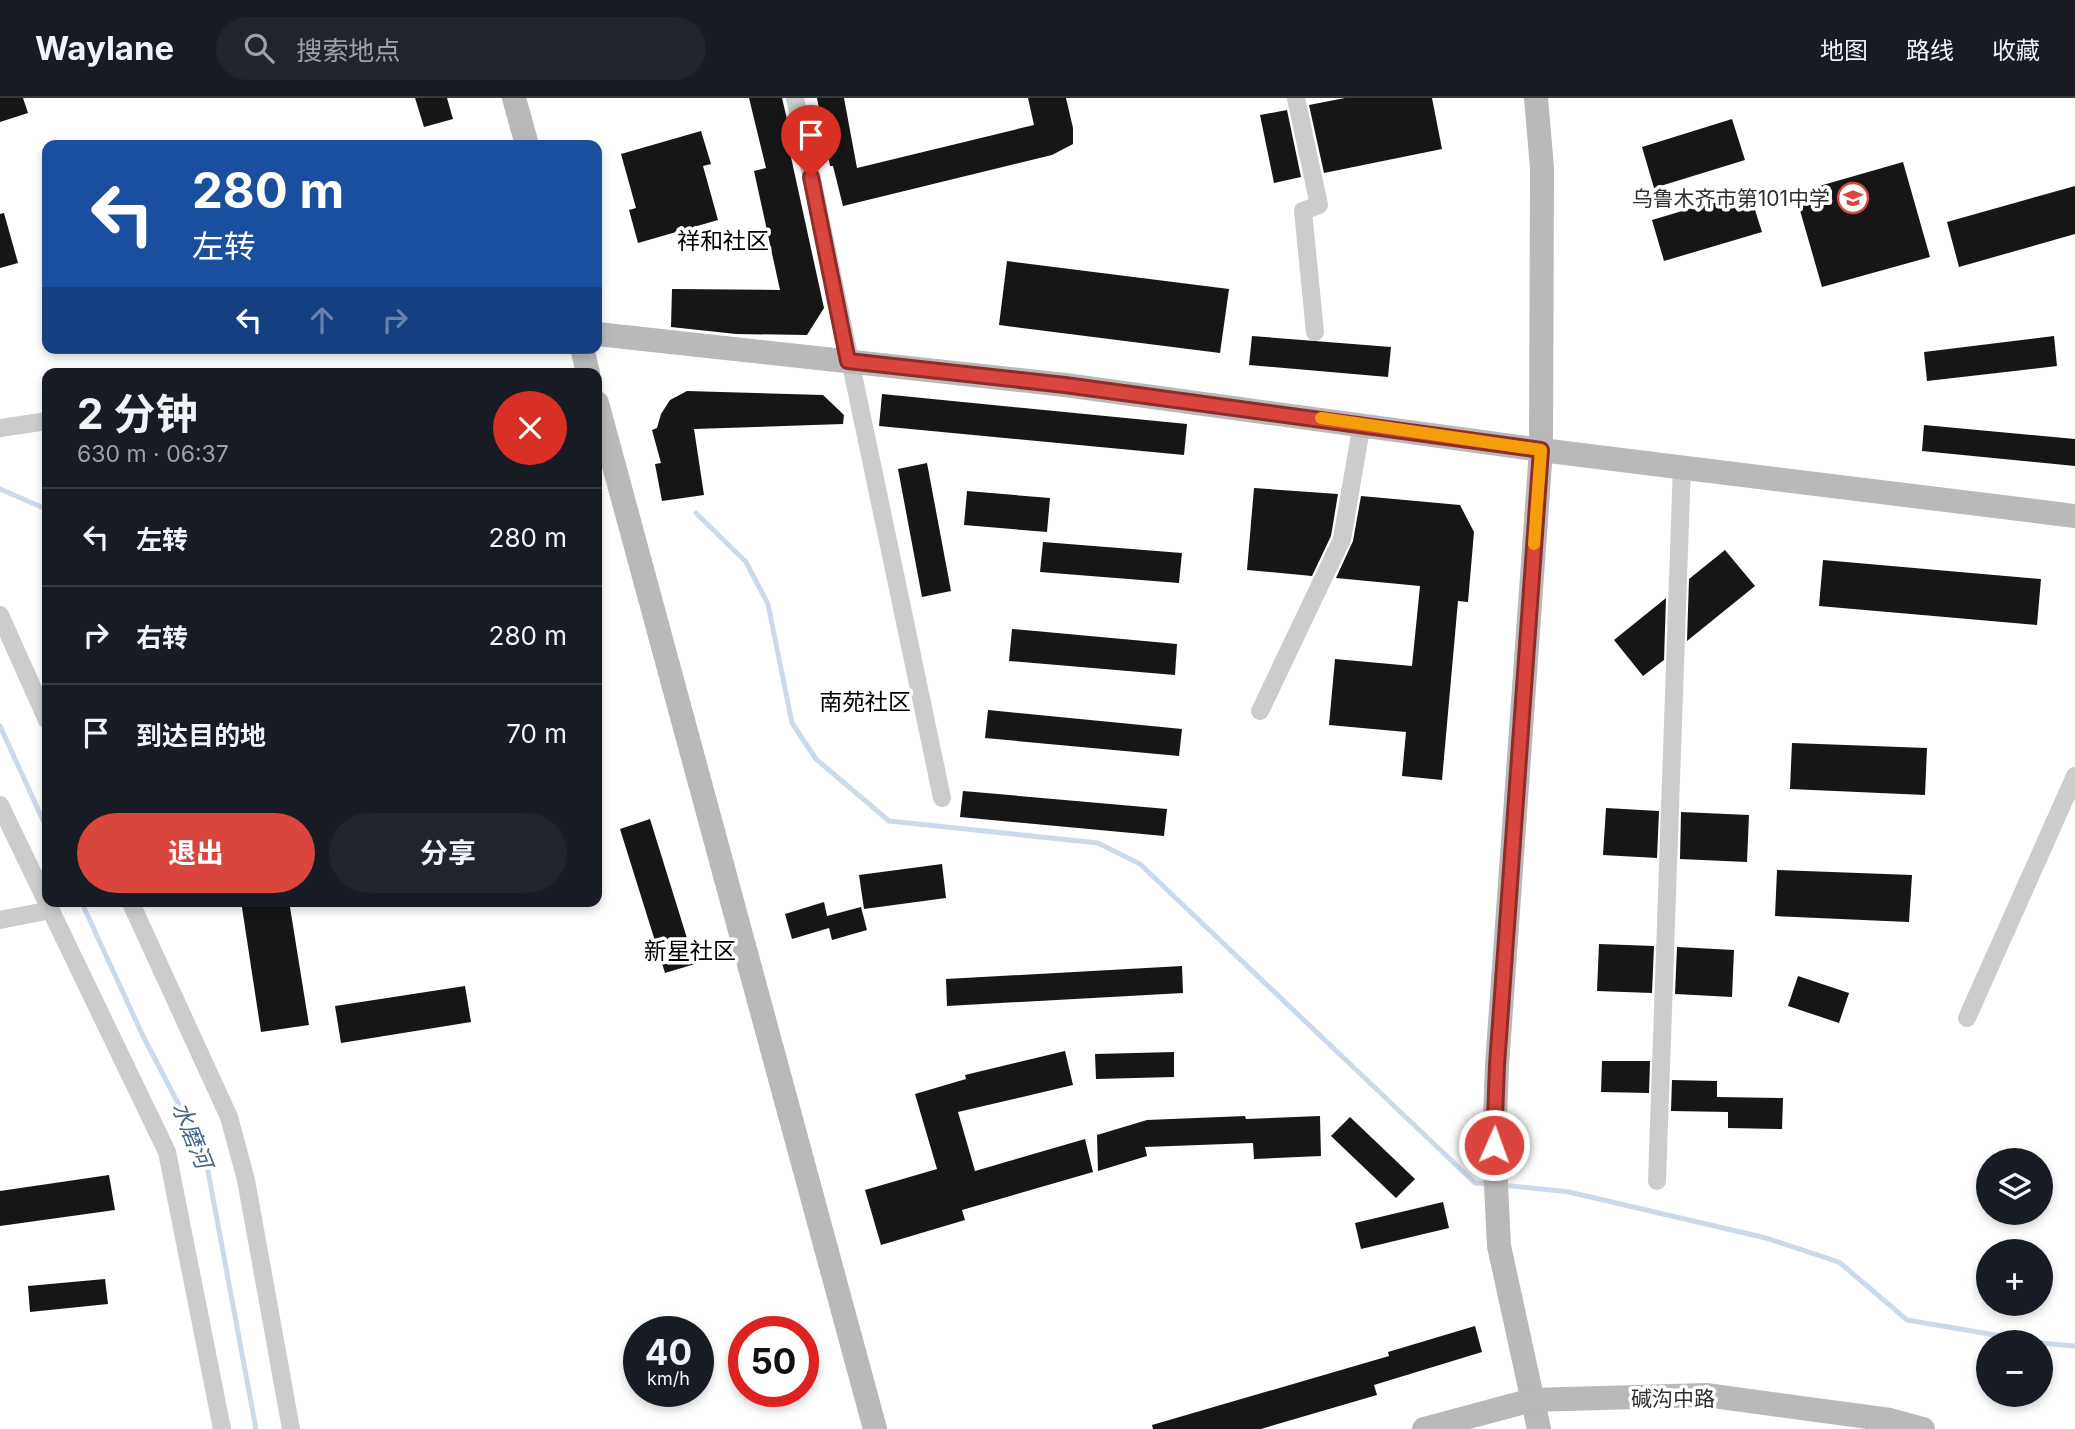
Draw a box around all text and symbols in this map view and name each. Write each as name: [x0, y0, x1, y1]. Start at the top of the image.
search box: [216, 17, 706, 80]
text: Waylane: [35, 28, 174, 68]
icon: search: [240, 29, 278, 67]
text: 搜索地点: [296, 35, 400, 66]
text: 地图: [1820, 36, 1868, 65]
text: 路线: [1906, 36, 1954, 65]
text: 收藏: [1992, 36, 2040, 65]
pin: [781, 105, 841, 177]
icon: arrive: [792, 116, 830, 154]
text: 280 m: [192, 161, 344, 220]
icon: left: [77, 168, 168, 259]
school or university icon: 乌鲁木齐市第101中学: [1836, 181, 1870, 215]
place label: 乌鲁木齐市第101中学: [1632, 186, 1830, 211]
text: 左转: [192, 227, 256, 266]
district label: 祥和社区: [677, 227, 769, 255]
icon: left: [230, 301, 268, 339]
icon: ahead: [303, 301, 341, 339]
icon: right: [376, 301, 414, 339]
text: 2 分钟: [77, 388, 197, 439]
button: close: [493, 391, 567, 465]
text: 630 m · 06:37: [77, 440, 229, 468]
icon: left: [77, 518, 115, 556]
text: 280 m: [489, 522, 567, 553]
text: 左转: [136, 524, 188, 555]
icon: right: [77, 616, 115, 654]
text: 280 m: [489, 620, 567, 651]
text: 右转: [136, 622, 188, 653]
district label: 南苑社区: [819, 688, 911, 716]
icon: arrive: [77, 714, 115, 752]
text: 70 m: [506, 718, 567, 749]
text: 到达目的地: [136, 720, 266, 751]
button: 退出: [77, 813, 315, 893]
button: 分享: [329, 813, 567, 893]
district label: 新星社区: [644, 937, 736, 965]
water label: 水磨河: [166, 1098, 219, 1176]
position arrow: [1457, 1108, 1531, 1182]
map controls: [1976, 1148, 2053, 1407]
button: layers: [1976, 1148, 2053, 1225]
button: +: [1976, 1239, 2053, 1316]
speed limit sign: 50: [728, 1316, 819, 1407]
button: −: [1976, 1330, 2053, 1407]
text: 40: [645, 1331, 692, 1373]
text: km/h: [647, 1368, 690, 1389]
street label: 碱沟中路: [1631, 1386, 1715, 1411]

